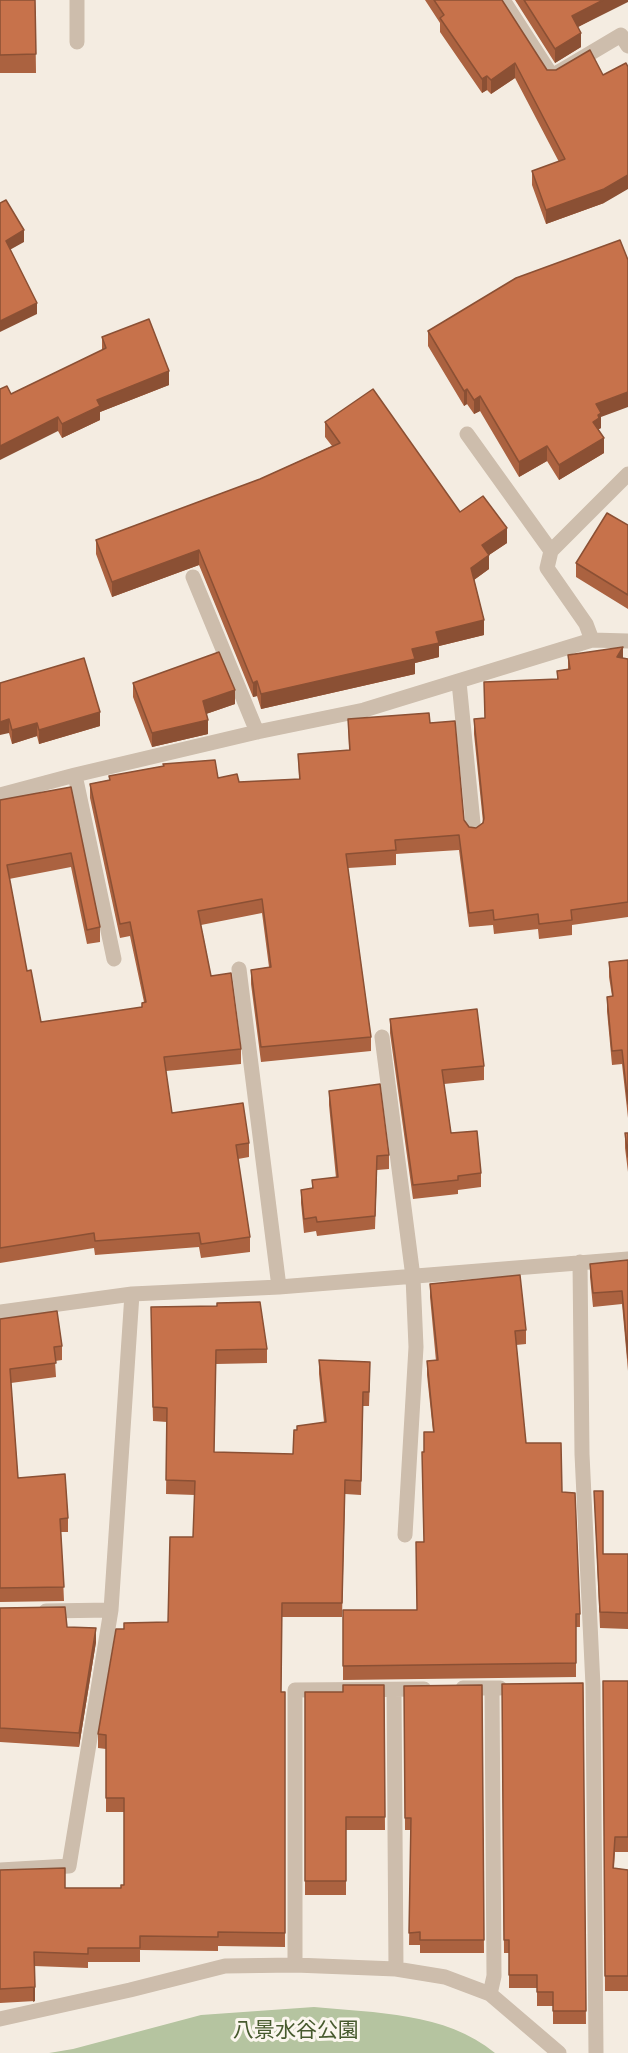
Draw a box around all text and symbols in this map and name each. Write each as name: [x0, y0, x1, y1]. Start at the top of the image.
park label: 八景水谷公園: [233, 2018, 359, 2044]

